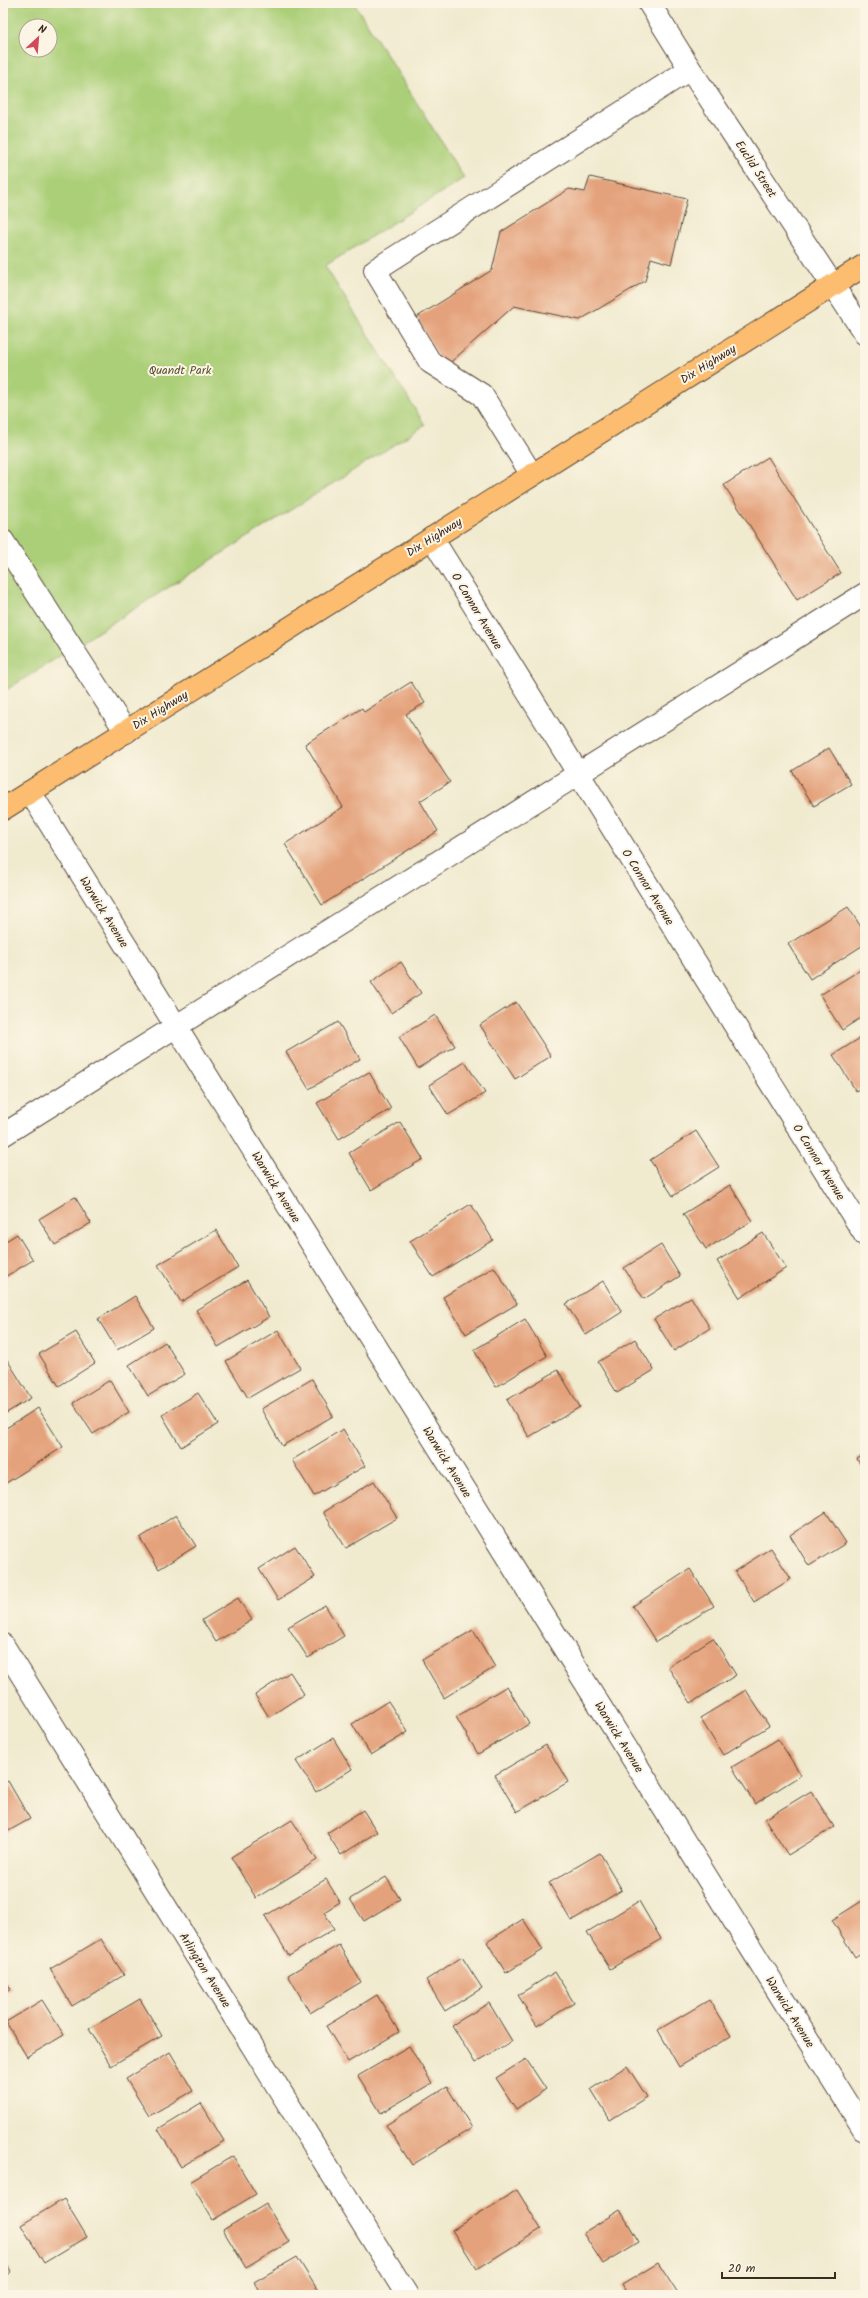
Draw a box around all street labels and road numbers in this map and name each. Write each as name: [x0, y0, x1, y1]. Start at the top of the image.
street label: Euclid Street: [730, 137, 781, 202]
street label: Dix Highway: [677, 340, 740, 389]
street label: Dix Highway: [403, 513, 466, 562]
street label: O Connor Avenue: [446, 569, 507, 654]
street label: Dix Highway: [129, 686, 192, 735]
street label: O Connor Avenue: [616, 845, 679, 930]
street label: Warwick Avenue: [74, 873, 133, 952]
street label: O Connor Avenue: [787, 1120, 850, 1205]
street label: Warwick Avenue: [246, 1148, 305, 1227]
street label: Warwick Avenue: [417, 1423, 476, 1502]
street label: Warwick Avenue: [589, 1698, 648, 1777]
street label: Arlington Avenue: [174, 1929, 236, 2012]
street label: Warwick Avenue: [760, 1973, 819, 2052]

